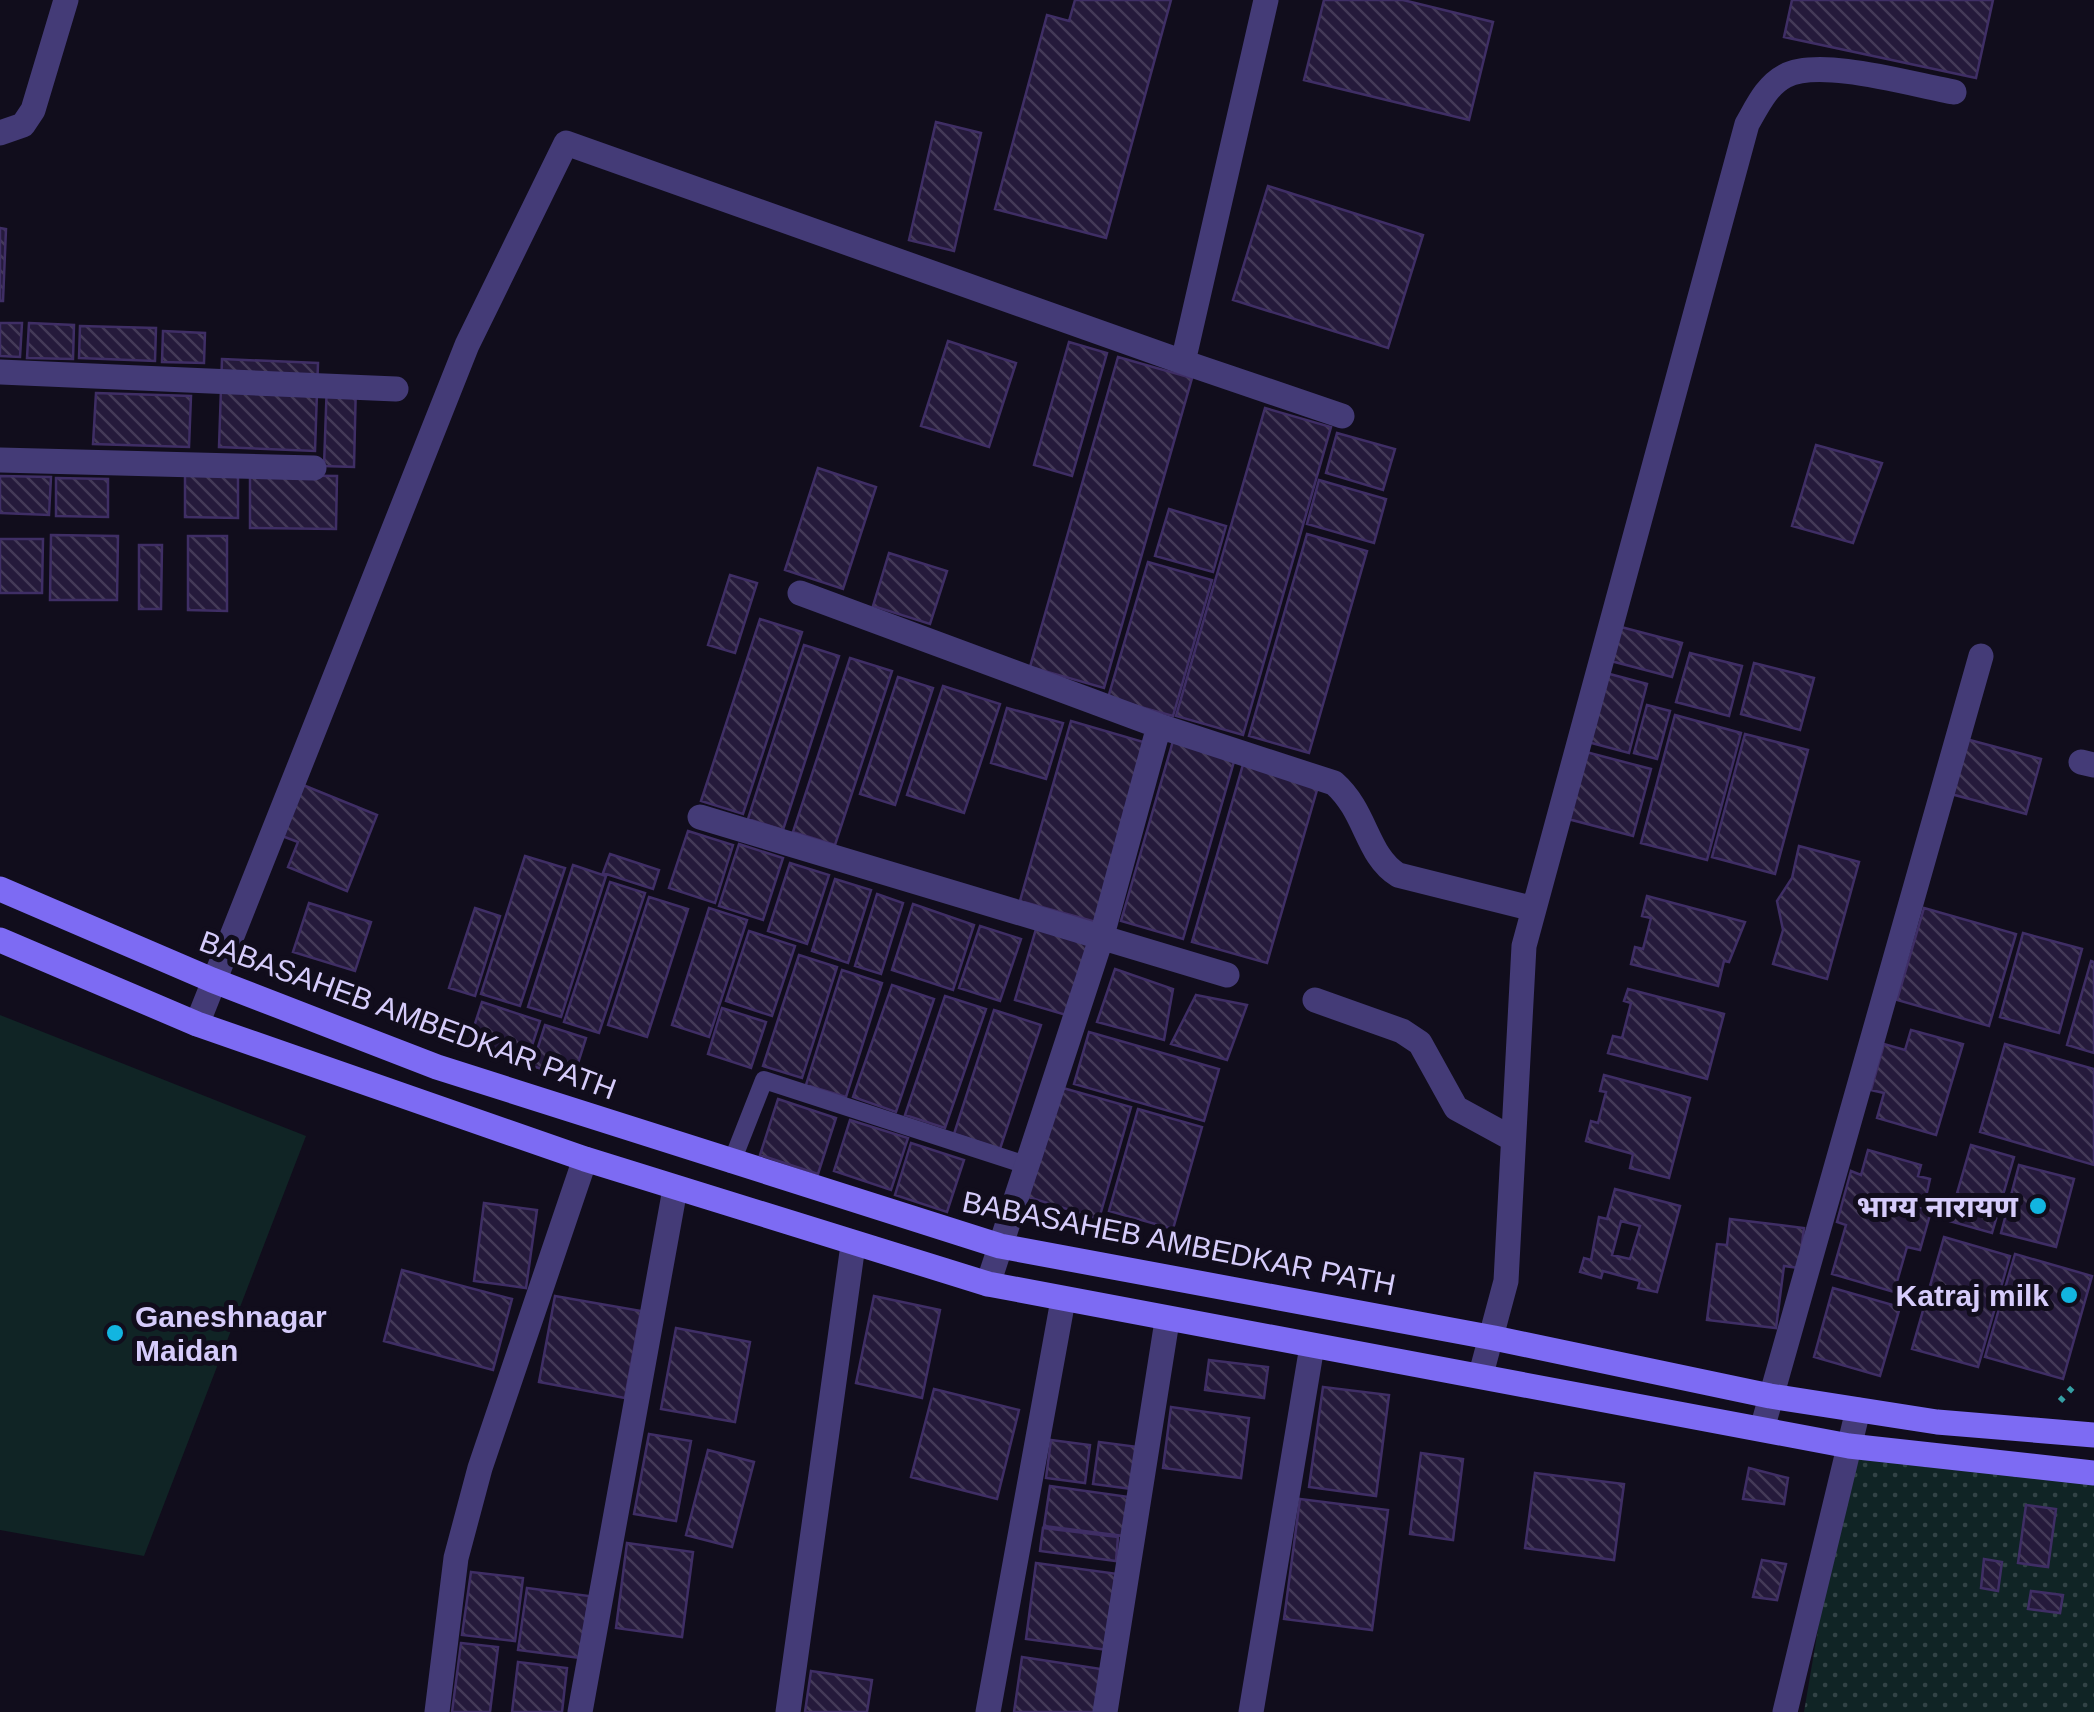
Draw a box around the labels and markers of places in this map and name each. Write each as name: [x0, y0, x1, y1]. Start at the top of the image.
place label: भाग्य नारायण: [1857, 1190, 2019, 1223]
marker: भाग्य नारायण: [2027, 1195, 2049, 1217]
place label: Katraj milk: [1896, 1279, 2049, 1312]
marker: Katraj milk: [2058, 1284, 2080, 1306]
place label: Ganeshnagar Maidan: [135, 1300, 327, 1367]
marker: Ganeshnagar Maidan: [104, 1322, 126, 1344]

